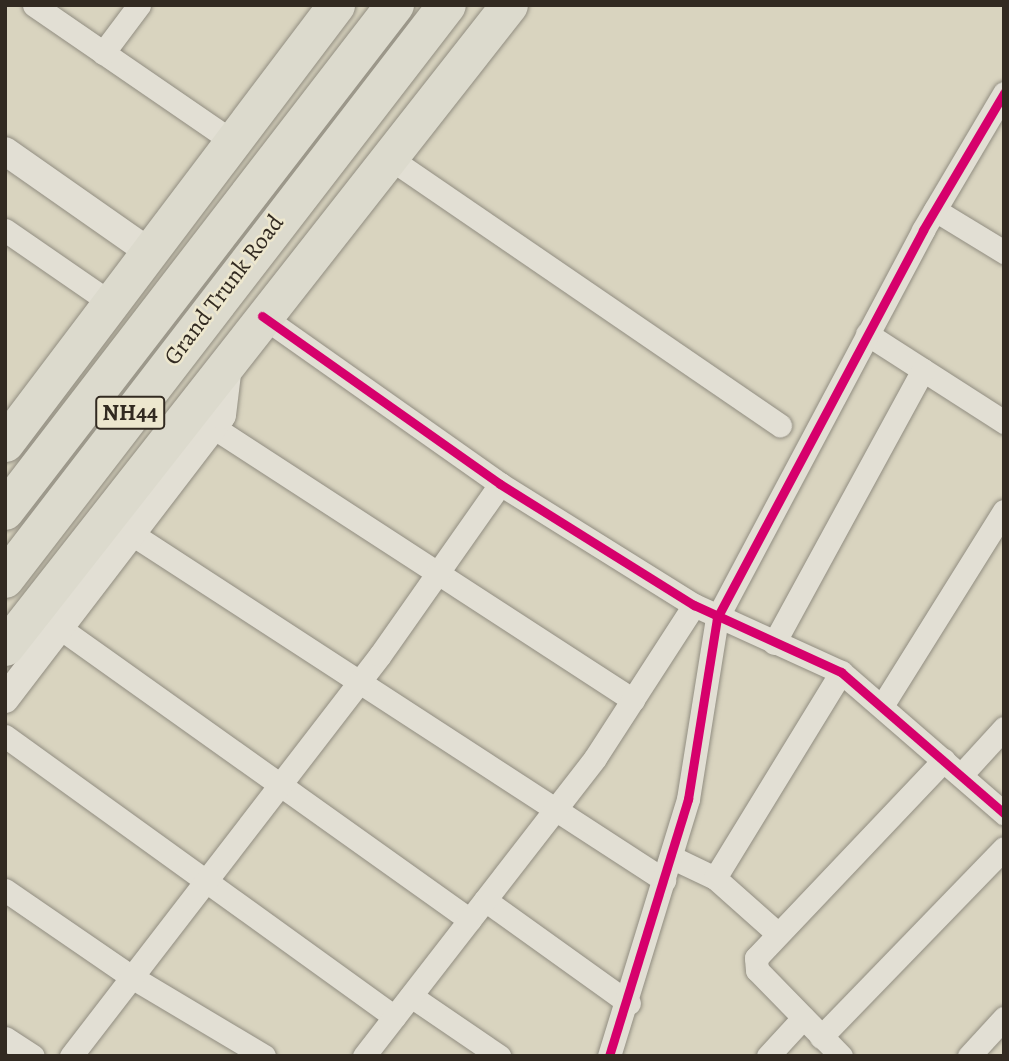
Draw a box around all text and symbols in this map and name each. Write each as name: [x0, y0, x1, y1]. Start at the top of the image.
street label: Grand Trunk Road: [158, 209, 290, 371]
road number: NH44: [95, 394, 165, 432]

